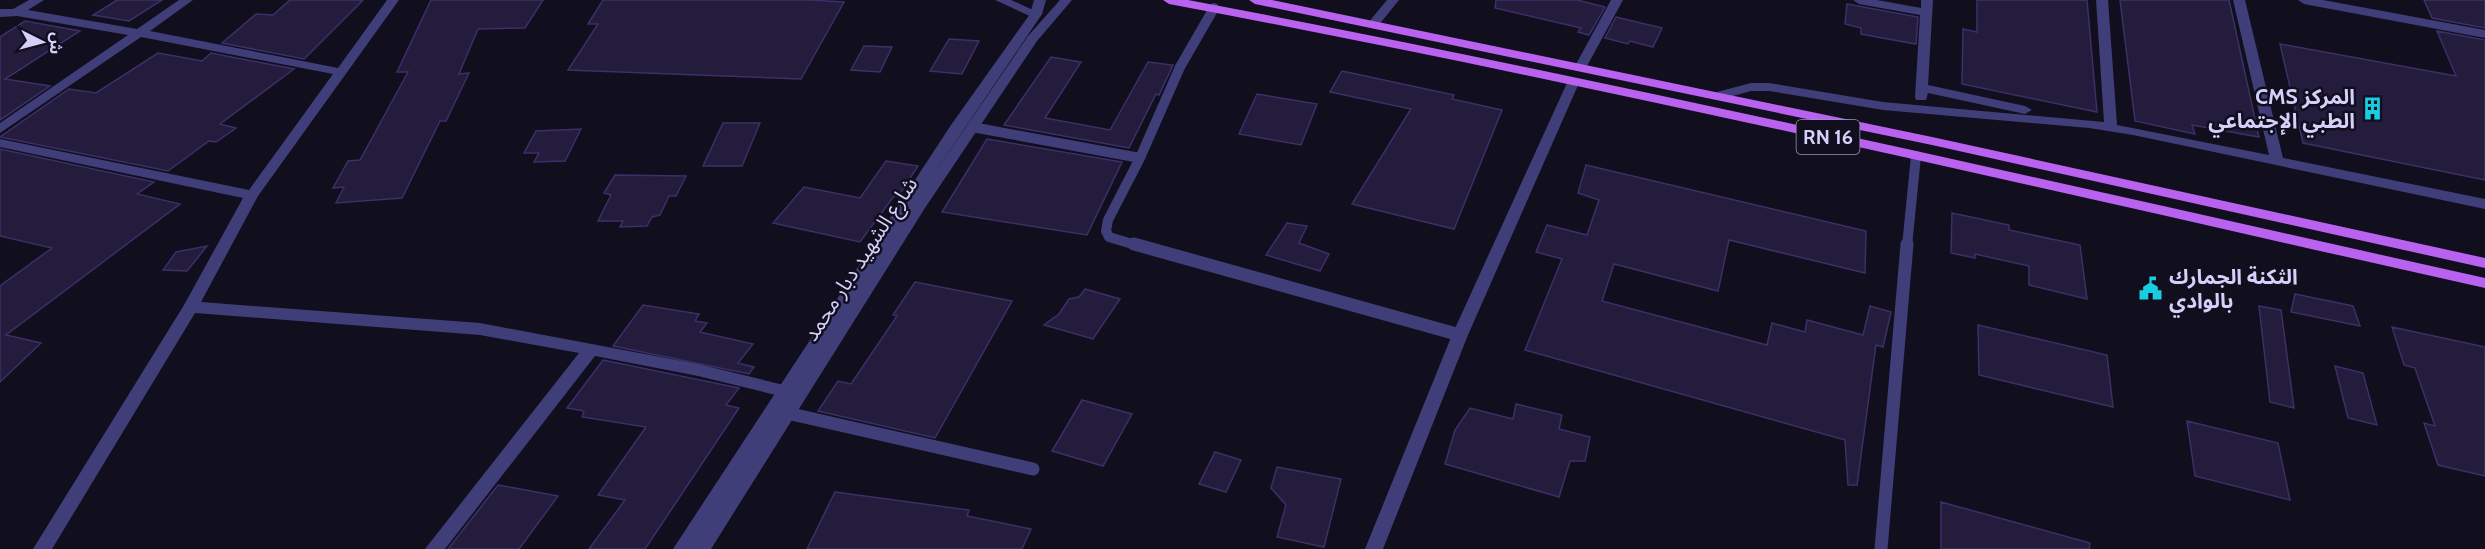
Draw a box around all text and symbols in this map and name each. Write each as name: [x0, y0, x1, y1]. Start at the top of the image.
north arrow: [12, 12, 72, 72]
text: ش: [46, 32, 67, 55]
place label: CMS المركز الطبي الإجتماعي: [2208, 84, 2355, 137]
building icon: CMS المركز الطبي الإجتماعي: [2360, 95, 2386, 121]
road number: RN 16: [1796, 120, 1860, 154]
street label: شارع الشهيد دبار محمد: [798, 172, 925, 347]
place label: الثكنة الجمارك بالوادي: [2169, 264, 2298, 317]
public building icon: الثكنة الجمارك بالوادي: [2138, 275, 2164, 301]

